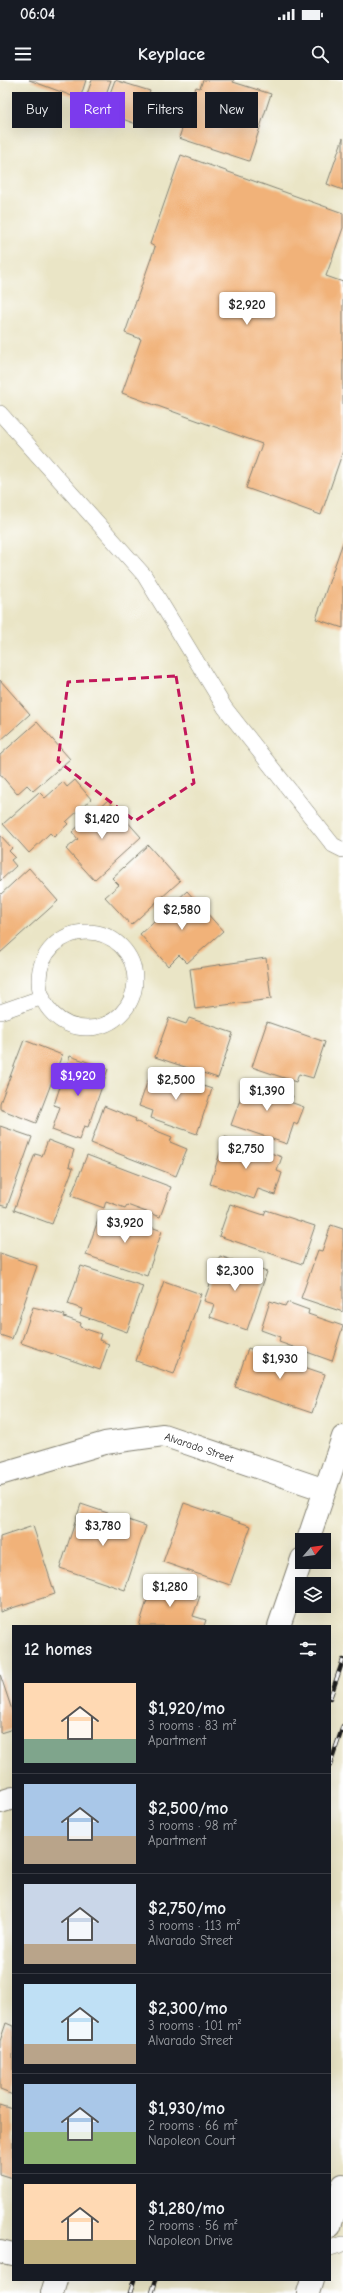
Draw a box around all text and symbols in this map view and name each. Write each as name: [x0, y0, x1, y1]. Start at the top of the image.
text: 06:04: [20, 5, 55, 23]
icon: menu: [12, 43, 34, 65]
icon: search: [309, 43, 331, 65]
text: Keyplace: [138, 44, 205, 65]
chip: Buy: [12, 92, 62, 128]
chip: Rent: [70, 92, 125, 128]
chip: Filters: [133, 92, 197, 128]
chip: New: [205, 92, 258, 128]
pin: $2,920: [214, 292, 280, 326]
text: $2,920: [228, 297, 266, 312]
pin: $1,420: [69, 806, 135, 840]
text: $1,420: [84, 811, 120, 826]
pin: $2,580: [149, 897, 215, 931]
text: $2,580: [163, 902, 201, 917]
pin: $1,920: [45, 1063, 111, 1097]
pin: $2,500: [143, 1067, 209, 1101]
text: $1,920: [60, 1068, 96, 1083]
text: $2,500: [157, 1072, 195, 1087]
pin: $1,390: [234, 1078, 300, 1112]
text: $1,390: [249, 1083, 285, 1098]
pin: $2,750: [213, 1136, 279, 1170]
text: $2,750: [228, 1141, 264, 1156]
pin: $3,920: [92, 1210, 158, 1244]
text: $3,920: [106, 1215, 144, 1230]
pin: $2,300: [202, 1258, 268, 1292]
text: $2,300: [216, 1263, 254, 1278]
pin: $1,930: [247, 1346, 313, 1380]
text: $1,930: [262, 1351, 298, 1366]
street label: Alvarado Street: [163, 1430, 236, 1466]
pin: $3,780: [70, 1513, 136, 1547]
text: $3,780: [85, 1518, 121, 1533]
north arrow: [295, 1533, 331, 1569]
map controls: [295, 1533, 331, 1613]
pin: $1,280: [137, 1574, 203, 1608]
button: layers: [295, 1577, 331, 1613]
text: $1,280: [152, 1579, 188, 1594]
icon: filters: [297, 1638, 319, 1660]
text: 12 homes: [24, 1640, 92, 1659]
icon: home: [56, 1699, 104, 1747]
text: $1,920/mo: [148, 1699, 225, 1718]
text: 3 rooms · 83 m²: [148, 1718, 236, 1733]
text: Apartment: [148, 1733, 206, 1748]
text: $2,500/mo: [148, 1799, 228, 1818]
icon: home: [56, 1800, 104, 1848]
text: 3 rooms · 98 m²: [148, 1818, 237, 1833]
text: Apartment: [148, 1833, 206, 1848]
text: $2,750/mo: [148, 1899, 226, 1918]
icon: home: [56, 1900, 104, 1948]
text: 3 rooms · 113 m²: [148, 1918, 240, 1933]
text: Alvarado Street: [148, 1933, 233, 1948]
text: $2,300/mo: [148, 1999, 228, 2018]
icon: home: [56, 2000, 104, 2048]
text: 3 rooms · 101 m²: [148, 2018, 241, 2033]
text: Alvarado Street: [148, 2033, 233, 2048]
text: $1,930/mo: [148, 2099, 225, 2118]
icon: home: [56, 2100, 104, 2148]
text: 2 rooms · 66 m²: [148, 2118, 237, 2133]
text: Napoleon Court: [148, 2133, 235, 2148]
text: $1,280/mo: [148, 2199, 225, 2218]
icon: home: [56, 2200, 104, 2248]
text: 2 rooms · 56 m²: [148, 2218, 237, 2233]
text: Napoleon Drive: [148, 2233, 233, 2248]

